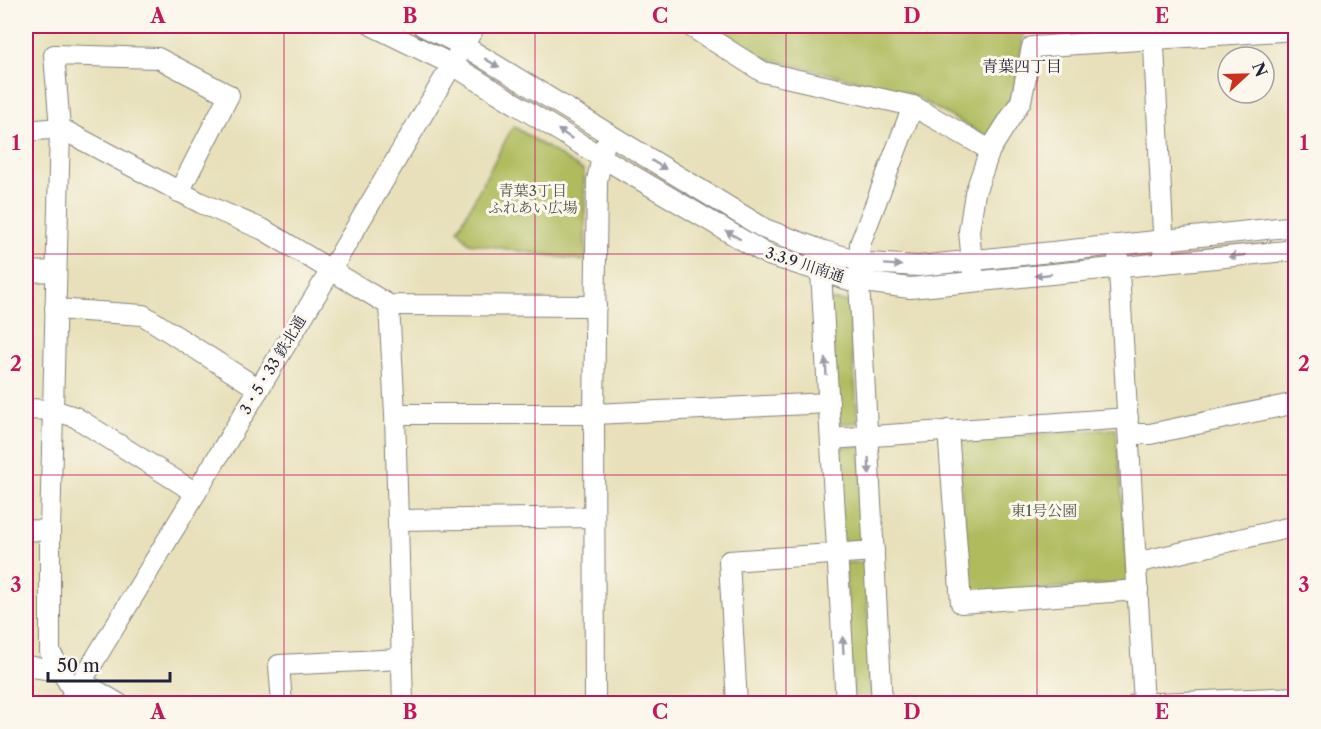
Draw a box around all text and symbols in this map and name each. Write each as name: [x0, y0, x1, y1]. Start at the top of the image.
text: A: [149, 4, 166, 28]
text: B: [403, 4, 418, 28]
text: C: [652, 4, 668, 28]
text: D: [903, 4, 921, 28]
text: E: [1155, 4, 1169, 28]
north arrow: [1216, 45, 1276, 105]
district label: 青葉四丁目: [982, 56, 1062, 76]
one-way arrow: [484, 58, 501, 69]
text: N: [1248, 59, 1272, 80]
one-way arrow: [557, 129, 574, 140]
text: 1: [12, 131, 21, 155]
text: 1: [1300, 131, 1309, 155]
one-way arrow: [651, 159, 667, 170]
park label: 青葉3丁目 ふれあい広場: [488, 181, 578, 217]
one-way arrow: [724, 230, 741, 240]
street label: 3.3.9 川南通: [763, 243, 847, 286]
one-way arrow: [1228, 251, 1247, 261]
one-way arrow: [884, 260, 903, 269]
one-way arrow: [1034, 270, 1053, 280]
street label: 3・5・33 鉄北通: [236, 312, 310, 418]
text: 2: [10, 352, 22, 376]
text: 2: [1298, 352, 1310, 376]
one-way arrow: [822, 357, 831, 376]
one-way arrow: [865, 456, 874, 475]
park label: 東1号公園: [1011, 501, 1077, 520]
text: 3: [10, 573, 22, 597]
text: 3: [1298, 573, 1310, 597]
one-way arrow: [838, 636, 848, 655]
scale bar: [48, 645, 170, 683]
text: 50 m: [57, 655, 100, 677]
text: A: [149, 700, 166, 724]
text: B: [403, 700, 418, 724]
text: C: [652, 700, 668, 724]
text: D: [903, 700, 921, 724]
text: E: [1155, 700, 1169, 724]

